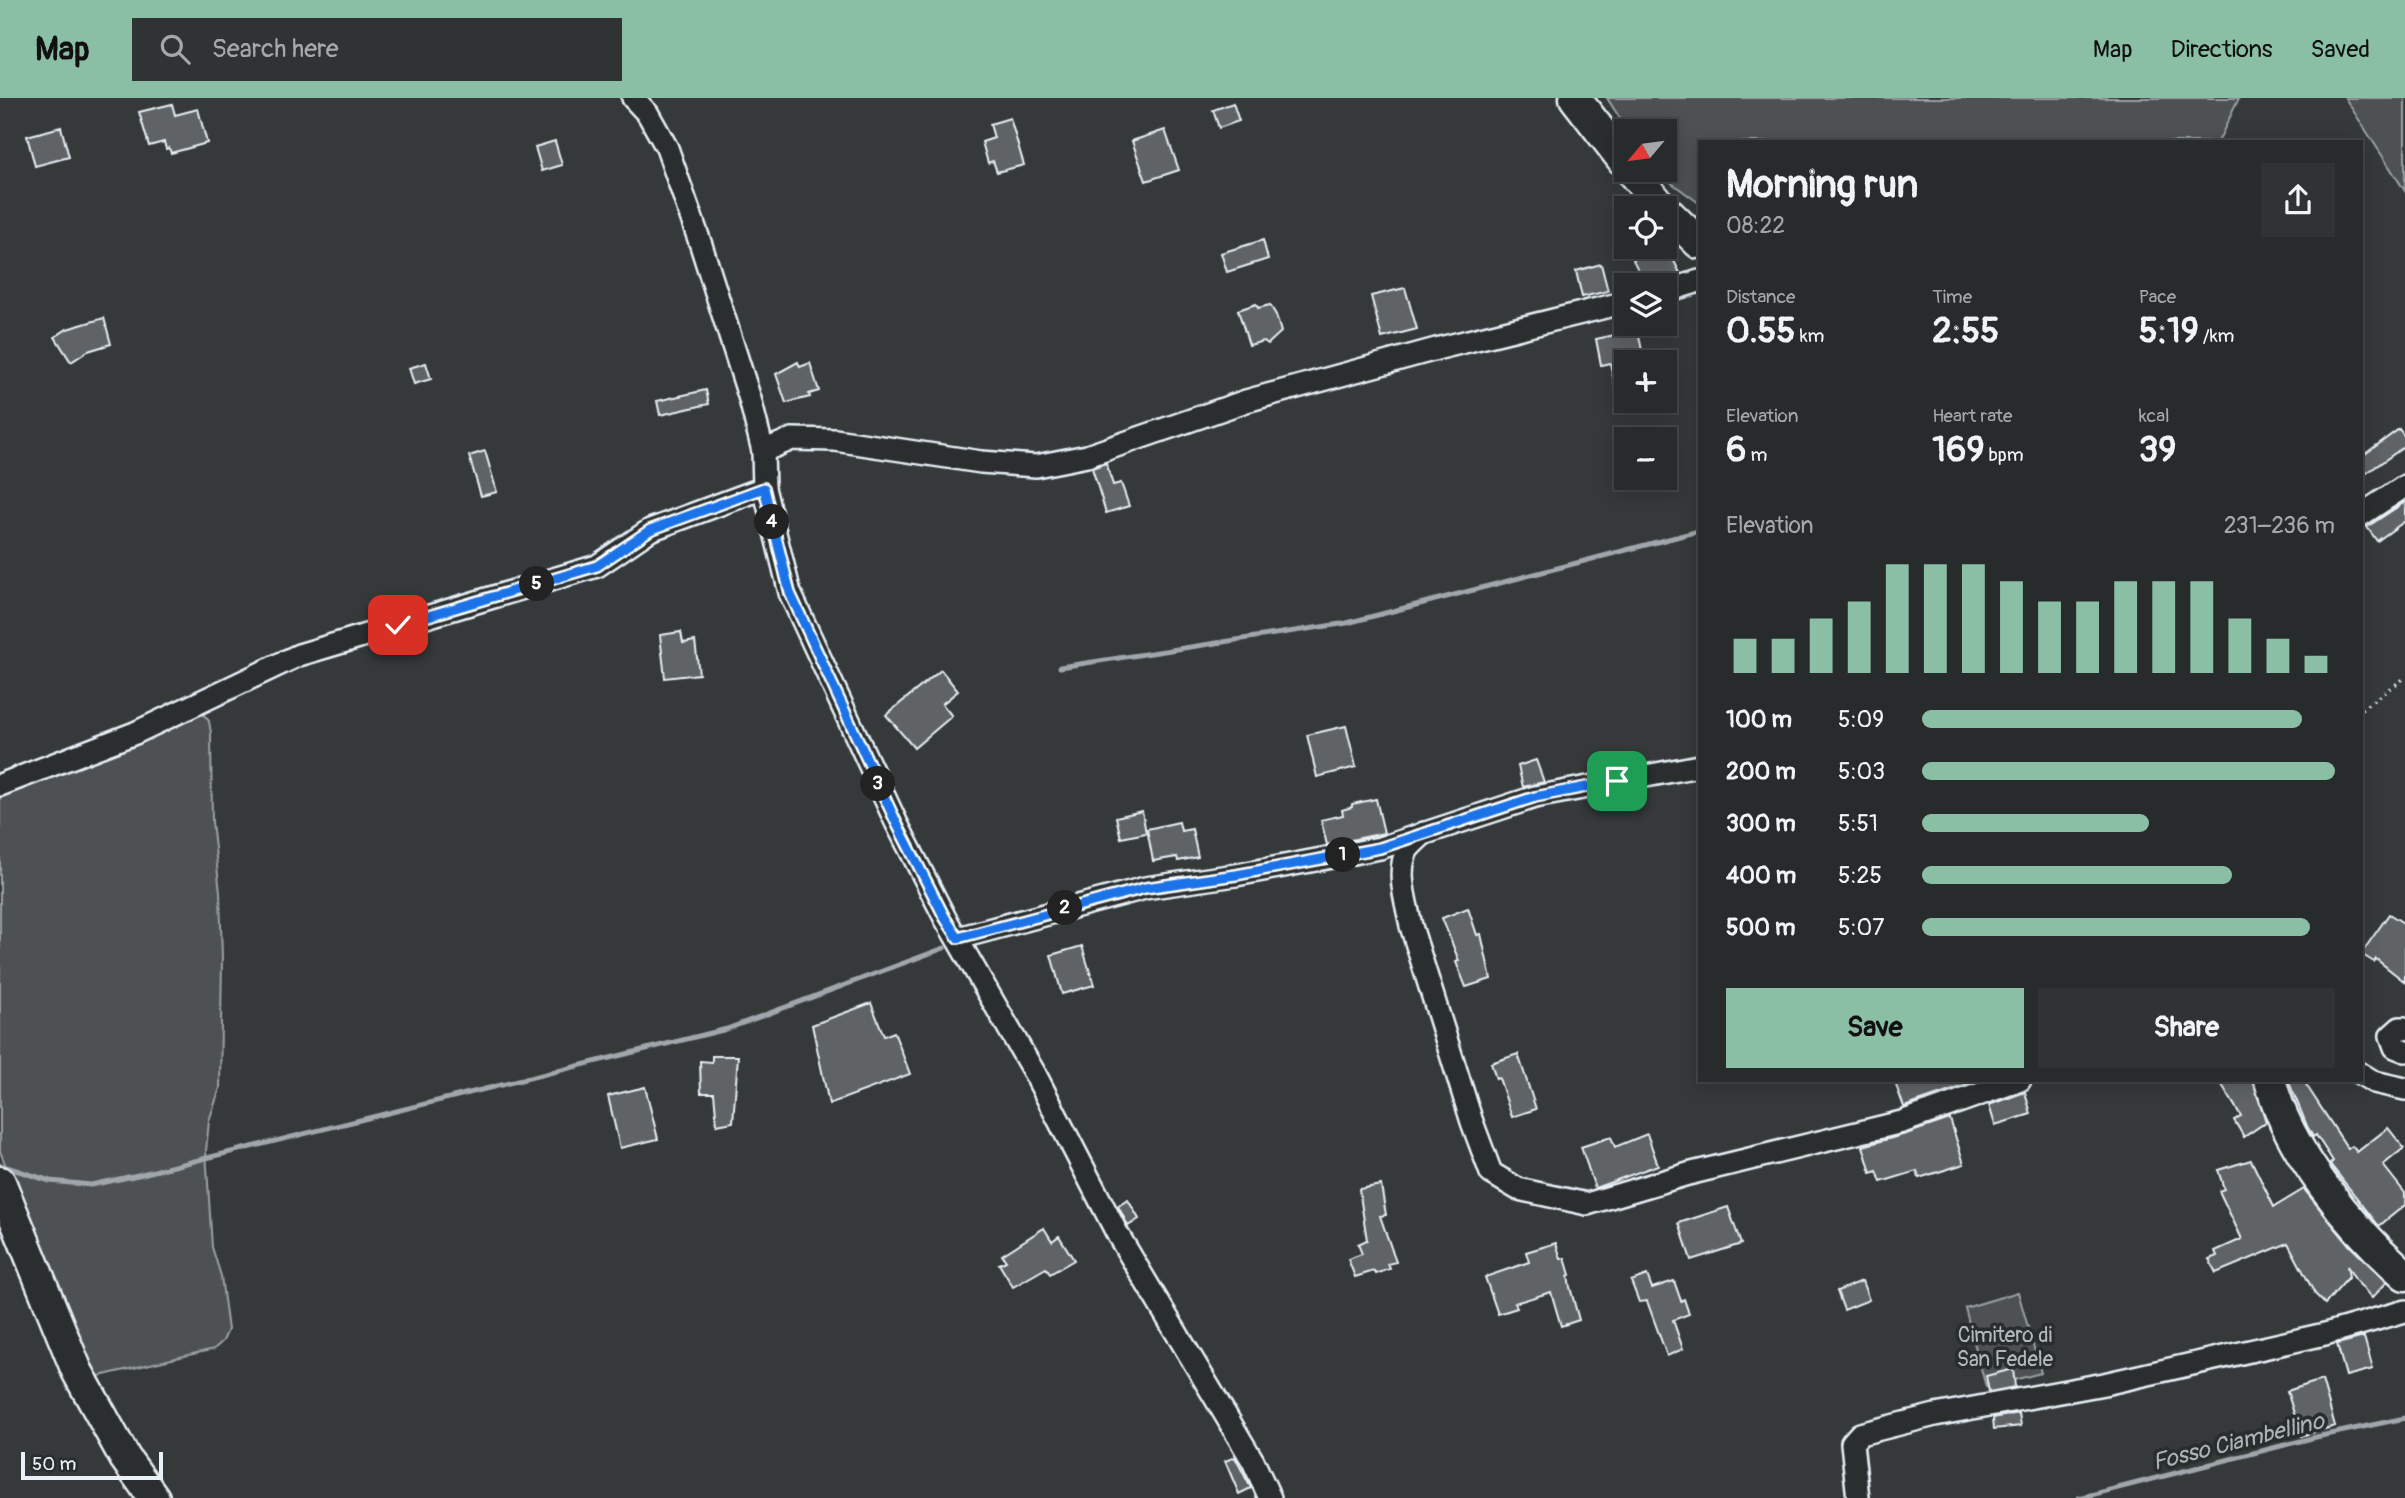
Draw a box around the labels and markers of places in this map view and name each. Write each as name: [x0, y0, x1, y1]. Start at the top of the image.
pin: 4: [754, 504, 790, 540]
pin: 5: [520, 566, 554, 602]
pin: [368, 595, 428, 655]
pin: [1587, 751, 1647, 811]
pin: 3: [860, 766, 896, 802]
pin: 1: [1326, 838, 1360, 872]
pin: 2: [1048, 890, 1082, 926]

